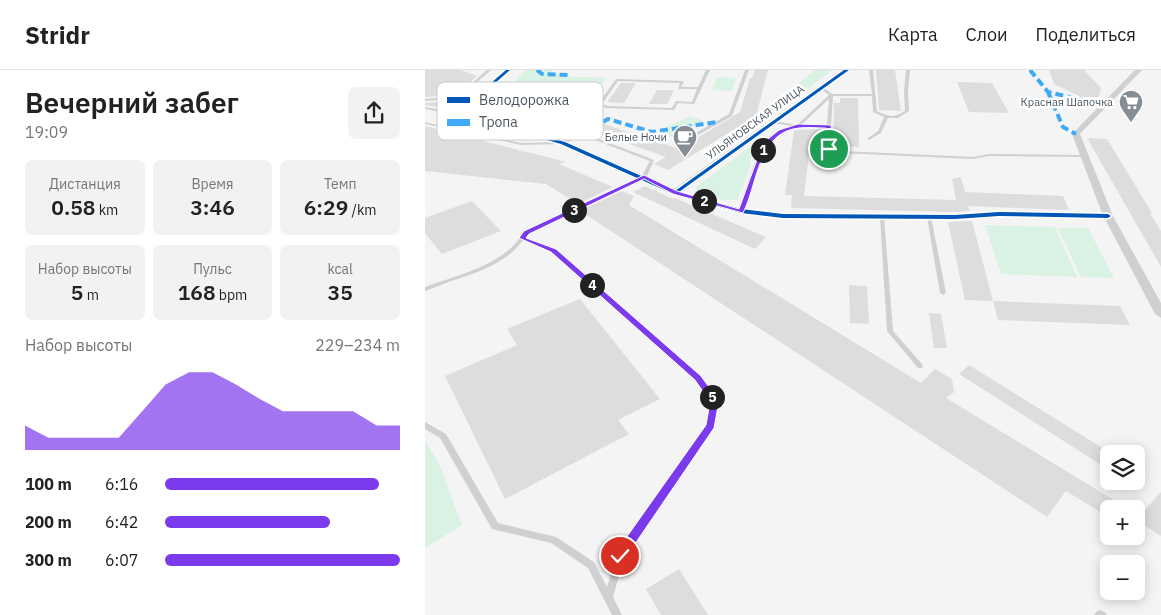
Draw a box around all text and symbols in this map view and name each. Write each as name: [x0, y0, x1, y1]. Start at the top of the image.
text: Stridr: [25, 19, 90, 51]
text: Карта: [888, 23, 938, 46]
text: Слои: [966, 23, 1008, 46]
text: Поделиться: [1036, 23, 1136, 46]
legend: [437, 82, 603, 140]
street label: УЛЬЯНОВСКАЯ УЛИЦА: [703, 82, 807, 162]
text: Вечерний забег: [25, 84, 239, 121]
button: share: [348, 87, 400, 139]
supermarket icon: Красная Шапочка: [1118, 89, 1144, 123]
text: Велодорожка: [479, 91, 570, 109]
place label: Красная Шапочка: [1021, 95, 1113, 109]
text: Тропа: [479, 113, 518, 131]
text: 19:09: [25, 122, 68, 142]
cafe icon: Белые Ночи: [672, 124, 698, 158]
pin: [808, 128, 850, 170]
place label: Белые Ночи: [605, 130, 667, 144]
icon: arrive: [815, 135, 843, 163]
pin: 1: [751, 138, 775, 162]
text: 1: [759, 141, 768, 159]
text: Дистанция: [49, 175, 121, 193]
text: Время: [191, 175, 234, 193]
text: Темп: [324, 175, 356, 193]
pin: 2: [691, 188, 717, 214]
text: 2: [700, 192, 709, 210]
text: 0.58: [51, 193, 95, 221]
text: 3:46: [190, 193, 235, 221]
text: 6:29: [304, 193, 348, 221]
pin: 3: [561, 198, 587, 222]
text: km: [95, 201, 118, 219]
text: /km: [348, 201, 377, 219]
text: 3: [570, 201, 579, 219]
text: Набор высоты: [38, 260, 132, 278]
text: Пульс: [193, 260, 232, 278]
text: kcal: [327, 260, 353, 278]
pin: 4: [579, 272, 605, 298]
text: 4: [588, 276, 597, 294]
text: 5: [71, 278, 83, 306]
text: 168: [178, 278, 216, 306]
text: 35: [328, 278, 353, 306]
text: m: [83, 286, 99, 304]
text: bpm: [216, 286, 247, 304]
text: Набор высоты: [25, 335, 132, 355]
text: 229–234 m: [315, 335, 400, 355]
pin: 5: [699, 384, 725, 410]
text: 5: [708, 388, 717, 406]
map controls: [1100, 445, 1145, 600]
button: layers: [1100, 445, 1145, 490]
text: 100 m: [25, 474, 72, 494]
text: 6:16: [105, 474, 138, 494]
button: +: [1100, 500, 1145, 545]
text: 200 m: [25, 512, 72, 532]
text: 6:42: [105, 512, 138, 532]
pin: [599, 535, 641, 577]
icon: check: [606, 542, 634, 570]
text: 300 m: [25, 550, 72, 570]
text: 6:07: [105, 550, 138, 570]
button: −: [1100, 555, 1145, 600]

